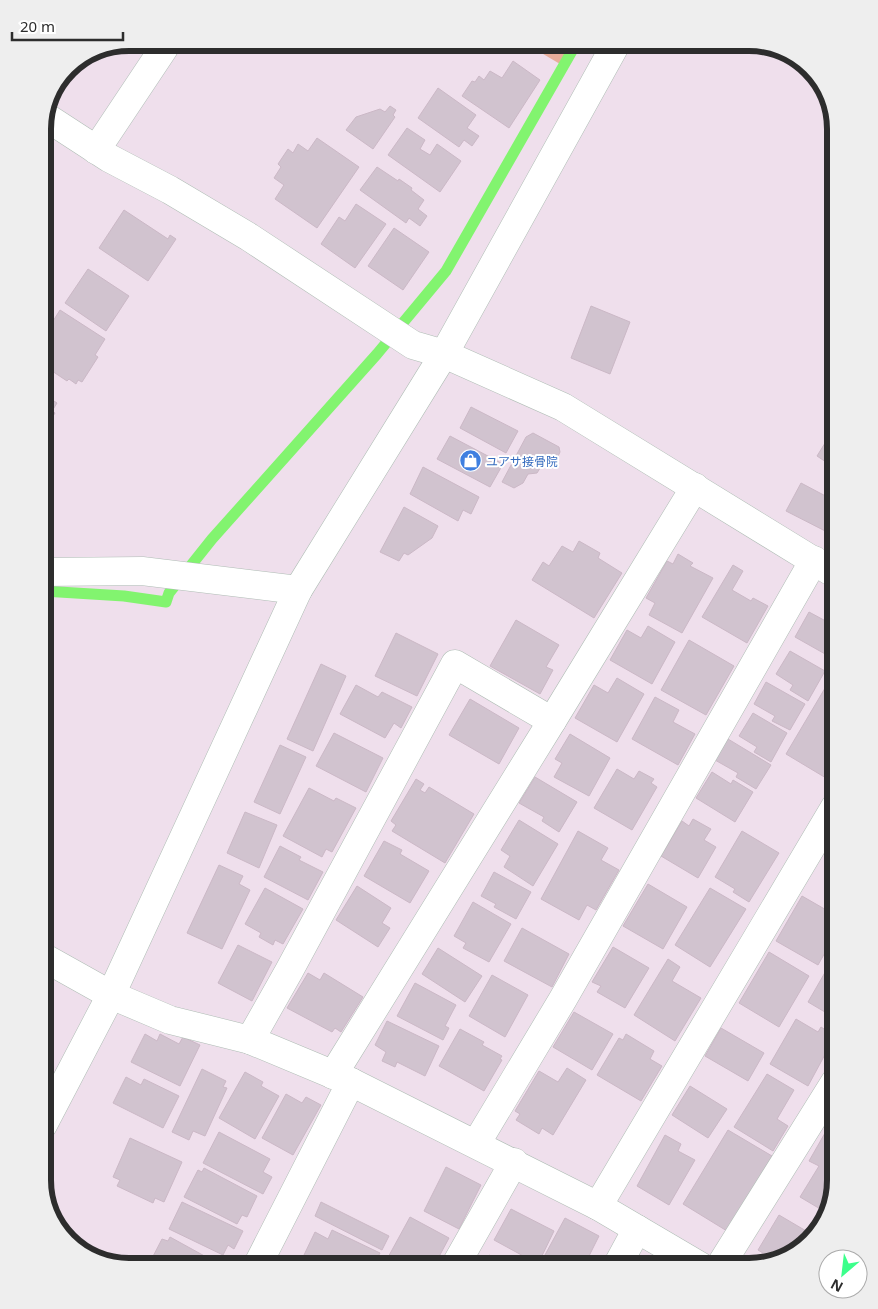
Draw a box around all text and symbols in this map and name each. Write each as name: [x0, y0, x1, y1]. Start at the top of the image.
scale bar: [12, 10, 124, 42]
text: 20 m: [20, 16, 55, 36]
shop icon: ユアサ接骨院: [458, 449, 482, 473]
place label: ユアサ接骨院: [486, 453, 558, 470]
north arrow: [818, 1249, 868, 1299]
text: N: [827, 1275, 846, 1297]

